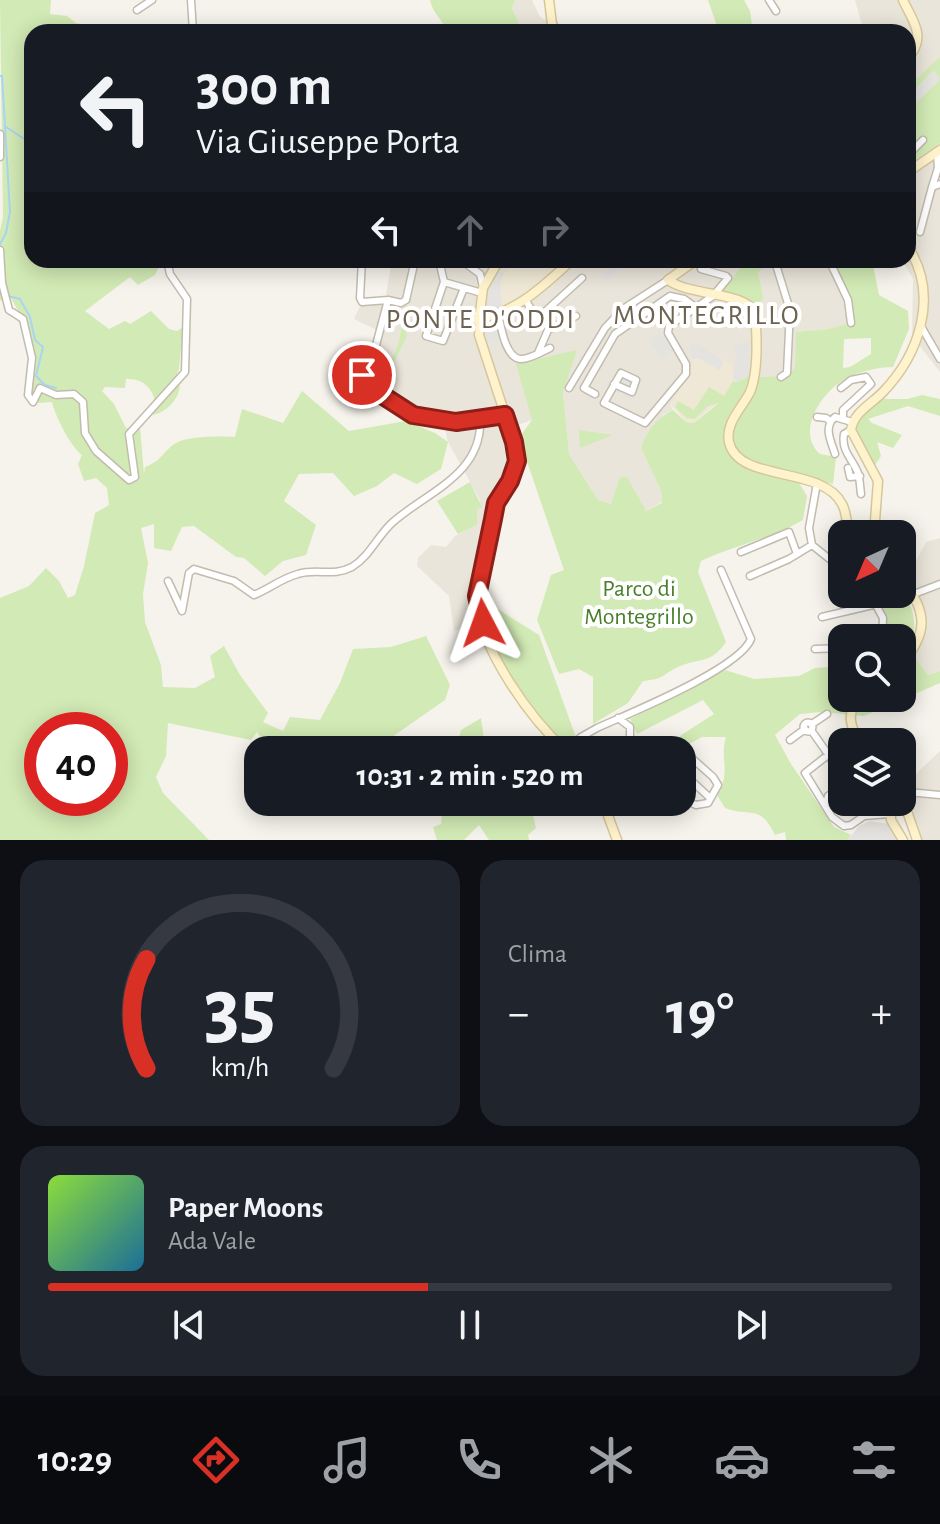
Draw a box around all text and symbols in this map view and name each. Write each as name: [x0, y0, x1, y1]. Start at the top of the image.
icon: left: [64, 56, 168, 160]
text: 300 m: [196, 59, 332, 115]
text: Via Giuseppe Porta: [196, 124, 460, 160]
icon: left: [364, 208, 408, 252]
icon: ahead: [448, 208, 492, 252]
icon: right: [532, 208, 576, 252]
district label: MONTEGRILLO: [613, 302, 801, 330]
district label: PONTE D'ODDI: [386, 306, 576, 334]
pin: [328, 341, 396, 409]
icon: arrive: [340, 353, 384, 397]
north arrow: [828, 520, 916, 608]
map controls: [828, 520, 916, 816]
park label: Parco di Montegrillo: [584, 577, 694, 629]
position arrow: [441, 581, 525, 665]
button: search: [828, 624, 916, 712]
speed limit sign: 40: [24, 712, 128, 816]
button: layers: [828, 728, 916, 816]
text: 10:31 · 2 min · 520 m: [357, 761, 583, 791]
text: Clima: [508, 941, 567, 967]
text: 35: [204, 968, 276, 1052]
text: 19°: [666, 985, 734, 1045]
text: −: [508, 992, 529, 1036]
text: +: [871, 992, 892, 1036]
text: km/h: [211, 1053, 269, 1082]
text: Paper Moons: [168, 1193, 323, 1223]
text: Ada Vale: [168, 1228, 256, 1254]
icon: previous: [167, 1303, 211, 1347]
icon: pause: [448, 1303, 492, 1347]
icon: next: [729, 1303, 773, 1347]
icon: directions: [188, 1432, 244, 1488]
icon: music: [319, 1432, 375, 1488]
icon: phone: [451, 1432, 507, 1488]
icon: climate: [583, 1432, 639, 1488]
icon: car: [714, 1432, 770, 1488]
icon: filters: [846, 1432, 902, 1488]
text: 10:29: [38, 1442, 112, 1478]

